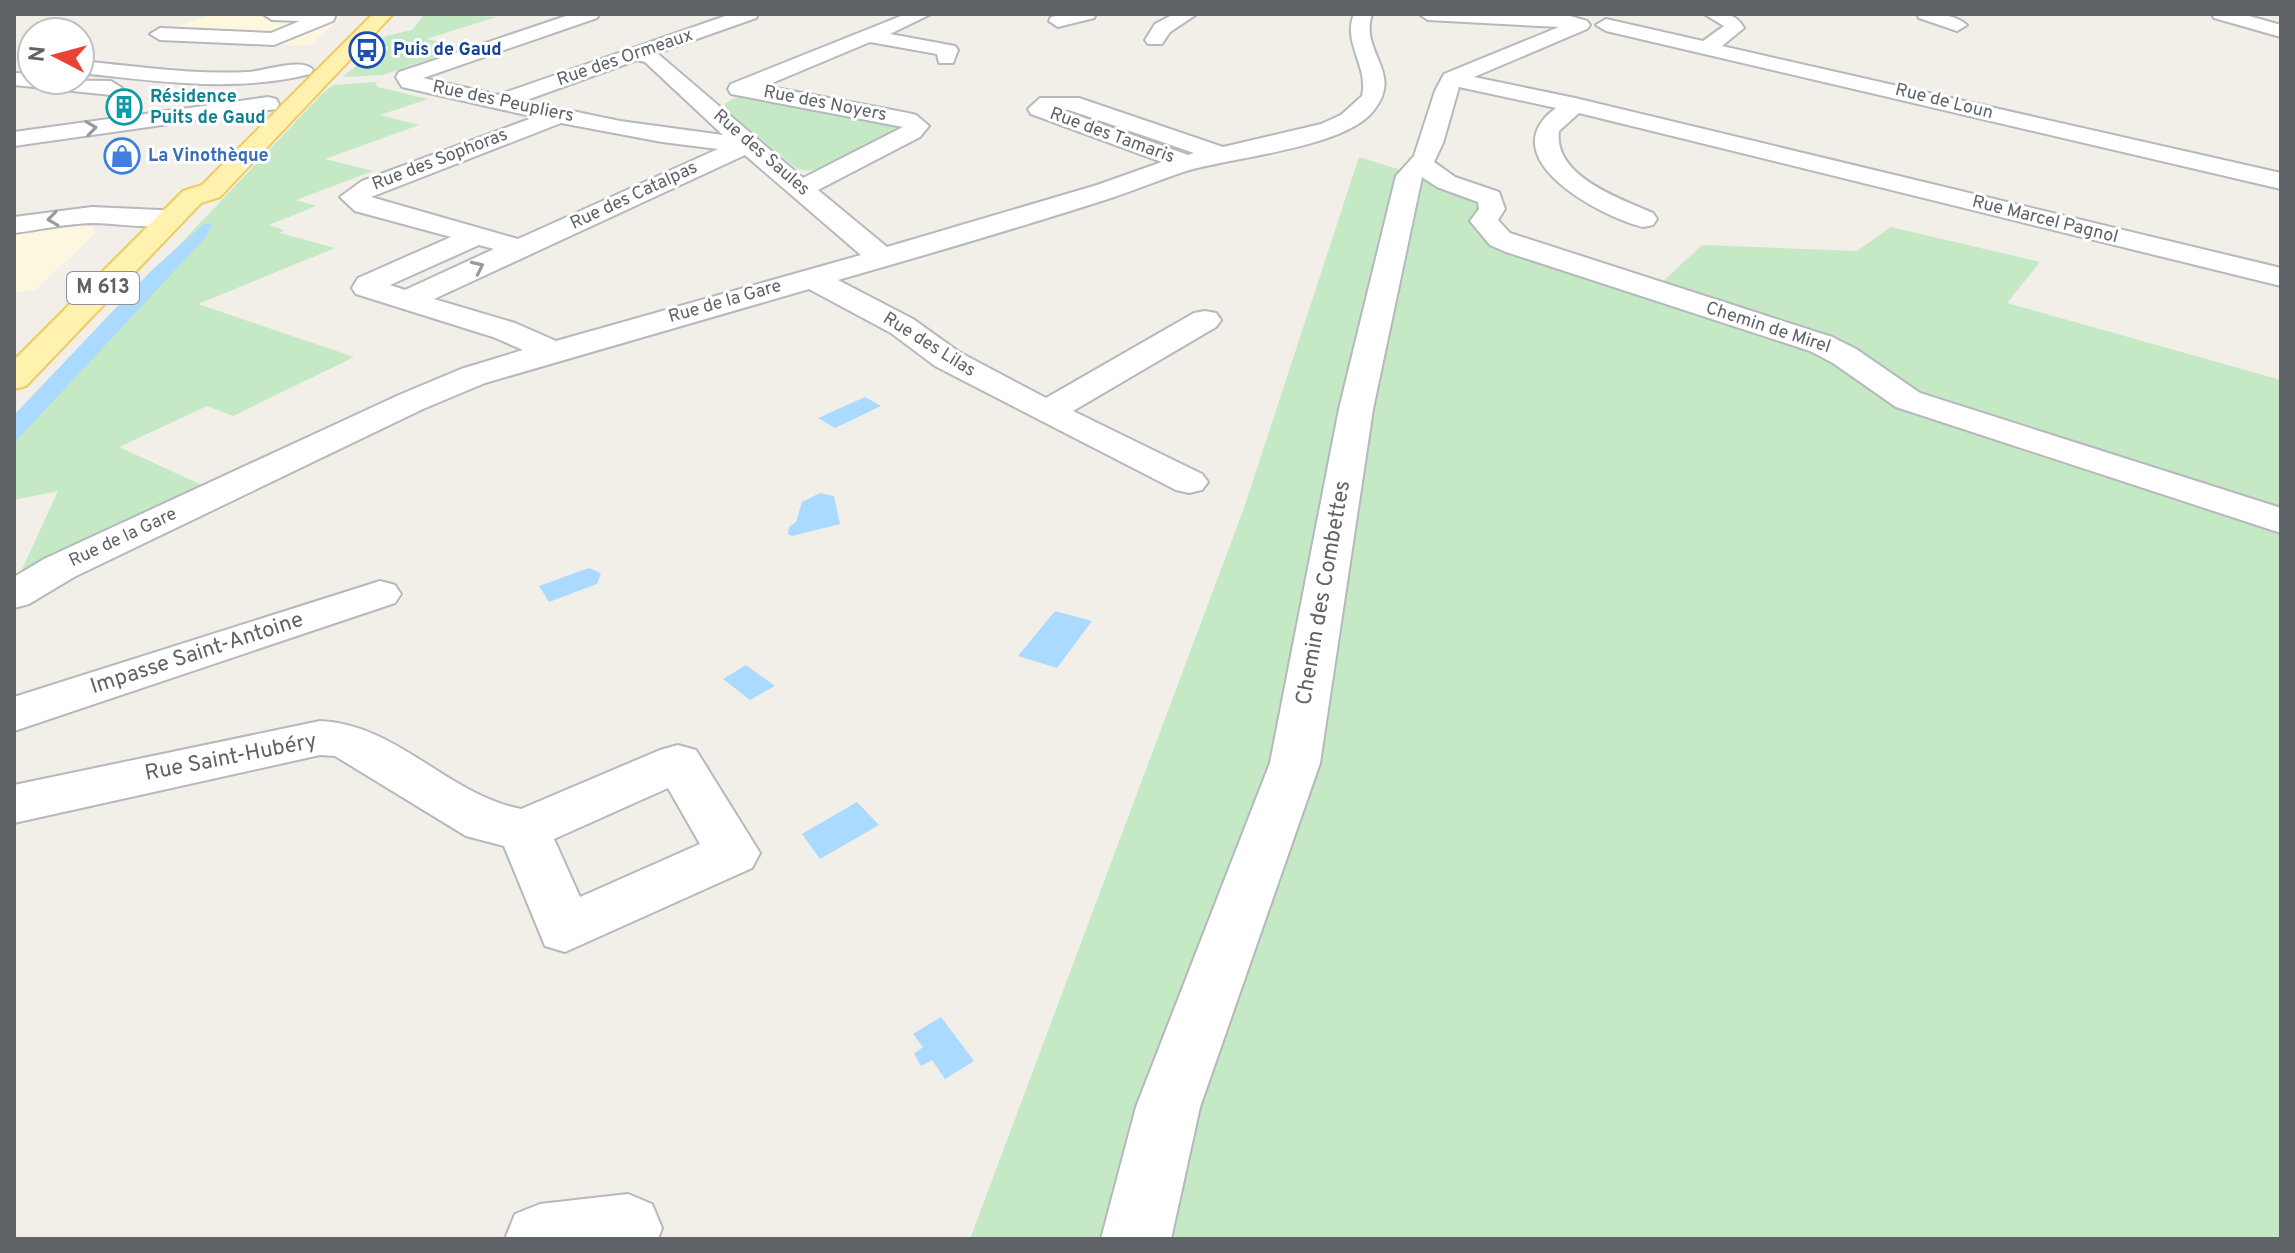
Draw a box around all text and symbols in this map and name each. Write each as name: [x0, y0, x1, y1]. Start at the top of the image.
north arrow: [16, 16, 96, 96]
street label: Rue des Ormeaux: [554, 24, 696, 92]
bus stop icon: Puis de Gaud: [348, 31, 386, 69]
place label: Puis de Gaud: [393, 39, 502, 62]
text: N: [24, 45, 53, 63]
street label: Rue des Peupliers: [430, 76, 576, 128]
street label: Rue de Loun: [1893, 79, 1995, 125]
street label: Rue des Noyers: [761, 81, 889, 127]
place label: Résidence Puits de Gaud: [150, 86, 266, 130]
building icon: Résidence Puits de Gaud: [105, 88, 143, 126]
street label: Rue des Tamaris: [1046, 103, 1178, 169]
street label: Rue des Saules: [708, 105, 814, 201]
one-way arrow: [84, 120, 98, 137]
street label: Rue des Sophoras: [369, 124, 511, 196]
shop icon: La Vinothèque: [103, 137, 141, 175]
place label: La Vinothèque: [148, 145, 269, 168]
street label: Rue des Catalpas: [567, 156, 701, 236]
street label: Rue Marcel Pagnol: [1970, 191, 2120, 249]
one-way arrow: [46, 210, 60, 227]
one-way arrow: [470, 261, 484, 277]
road number: M 613: [67, 272, 139, 304]
street label: Rue de la Gare: [666, 275, 784, 329]
street label: Chemin de Mirel: [1703, 297, 1833, 359]
street label: Rue des Lilas: [878, 307, 980, 383]
street label: Chemin des Combettes: [1291, 479, 1357, 707]
street label: Rue de la Gare: [65, 503, 181, 573]
street label: Impasse Saint-Antoine: [87, 607, 307, 701]
street label: Rue Saint-Hubéry: [143, 728, 319, 788]

